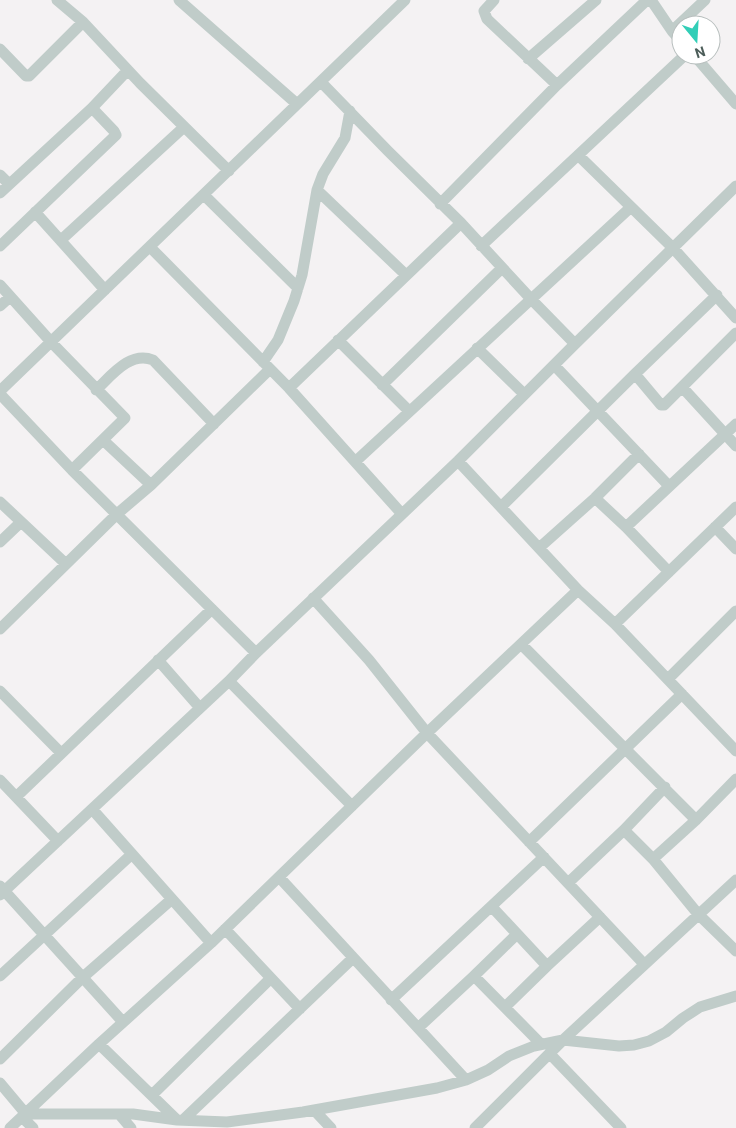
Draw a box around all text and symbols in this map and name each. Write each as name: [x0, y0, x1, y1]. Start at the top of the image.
north arrow: [671, 15, 721, 65]
text: N: [693, 43, 707, 62]

